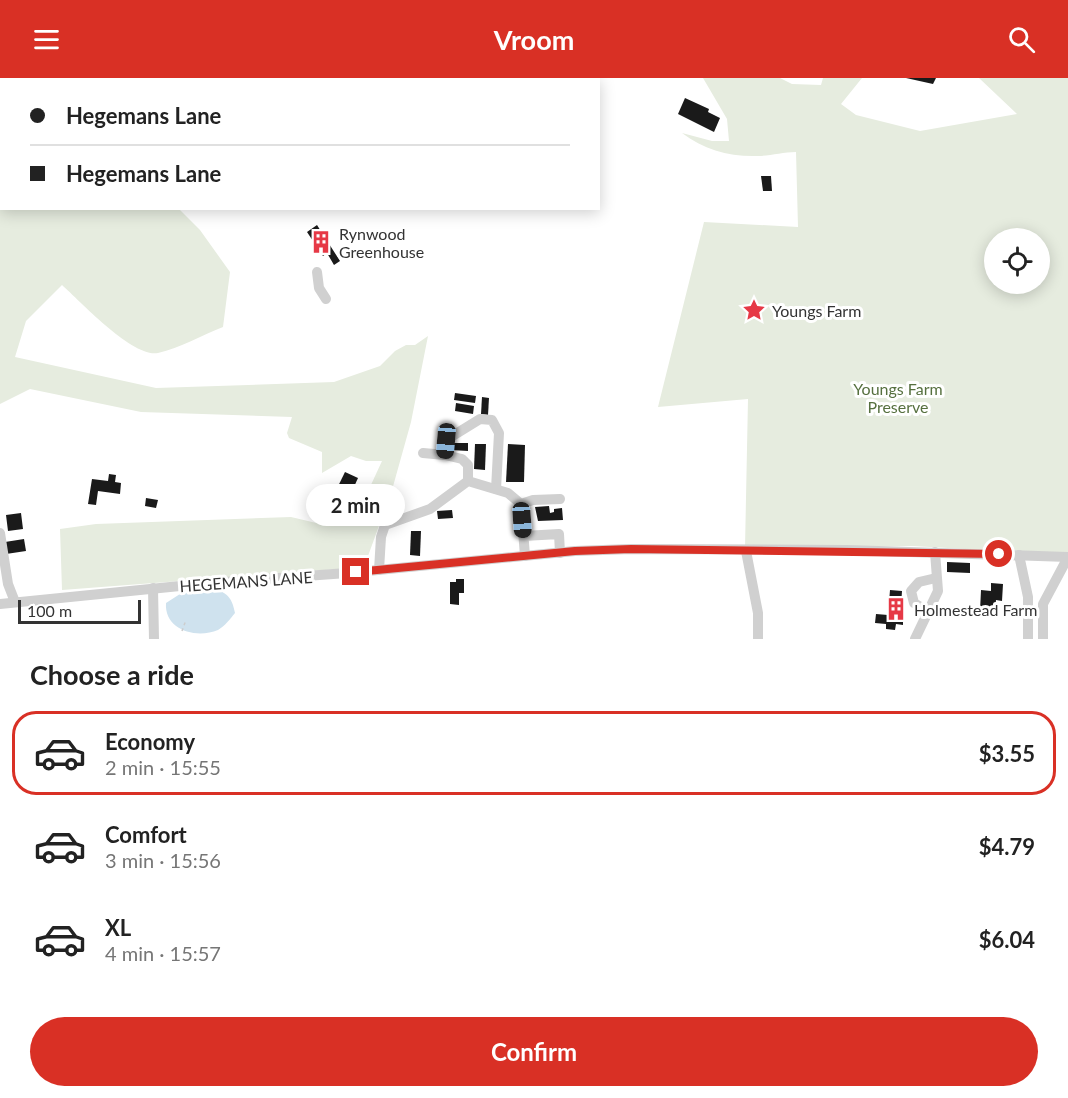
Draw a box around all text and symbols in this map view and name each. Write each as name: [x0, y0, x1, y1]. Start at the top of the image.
icon: menu: [30, 23, 63, 56]
text: Vroom: [494, 23, 574, 56]
icon: search: [1005, 23, 1038, 56]
text: Hegemans Lane: [66, 102, 221, 129]
text: Hegemans Lane: [66, 160, 221, 187]
place label: Rynwood Greenhouse: [339, 224, 424, 261]
map controls: [984, 228, 1050, 294]
button: locate: [984, 228, 1050, 294]
building icon: Rynwood Greenhouse: [308, 229, 334, 255]
place icon: Youngs Farm: [741, 297, 767, 323]
place label: Youngs Farm: [772, 301, 861, 320]
park label: Youngs Farm Preserve: [853, 379, 943, 416]
car: [435, 422, 457, 460]
callout: 2 min: [306, 485, 406, 527]
text: 2 min: [331, 493, 380, 517]
car: [512, 501, 532, 539]
route start: [985, 540, 1012, 567]
route end: [342, 558, 369, 585]
street label: HEGEMANS LANE: [179, 567, 313, 595]
building icon: Holmestead Farm: [883, 596, 909, 622]
scale bar: [18, 597, 141, 624]
place label: Holmestead Farm: [914, 600, 1037, 619]
text: 100 m: [27, 601, 72, 620]
text: Choose a ride: [30, 658, 194, 691]
icon: car: [33, 726, 87, 780]
text: Economy: [105, 728, 195, 755]
text: $3.55: [979, 740, 1035, 767]
text: 2 min · 15:55: [105, 755, 221, 779]
icon: car: [33, 819, 87, 873]
text: Comfort: [105, 821, 187, 848]
text: $4.79: [979, 833, 1035, 860]
text: 3 min · 15:56: [105, 848, 221, 872]
icon: car: [33, 912, 87, 966]
text: XL: [105, 914, 131, 941]
text: $6.04: [979, 926, 1035, 953]
text: 4 min · 15:57: [105, 941, 221, 965]
button: Confirm: [30, 1017, 1038, 1086]

